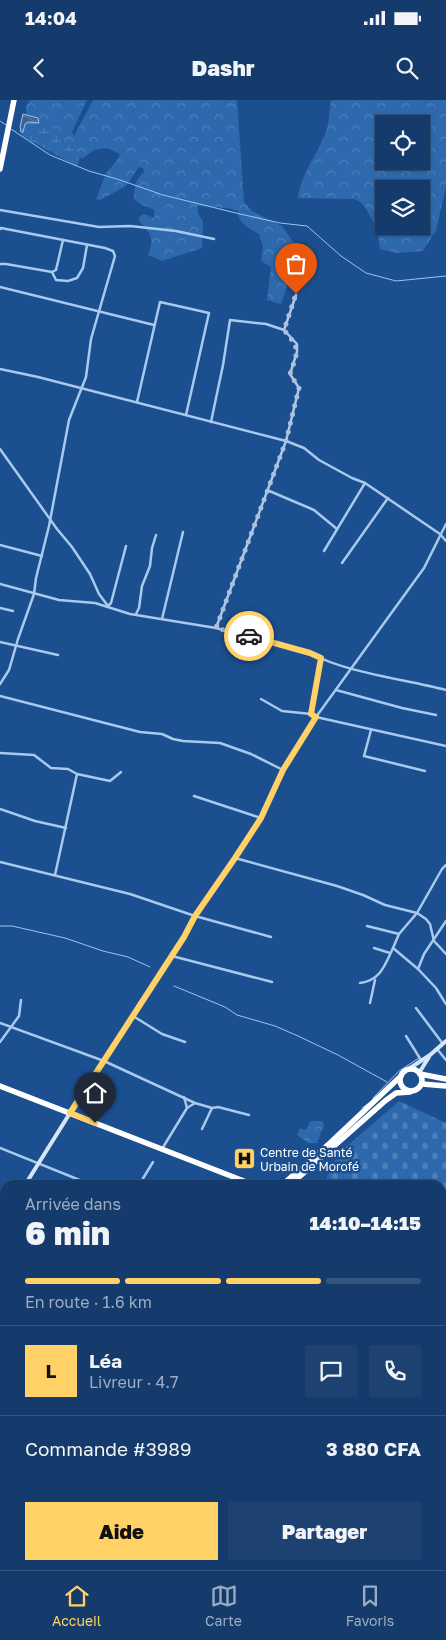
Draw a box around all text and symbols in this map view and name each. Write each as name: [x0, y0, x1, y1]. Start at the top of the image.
text: 14:04: [25, 6, 77, 29]
icon: back: [25, 54, 53, 82]
text: Dashr: [192, 54, 254, 81]
icon: search: [393, 54, 421, 82]
map controls: [375, 115, 430, 235]
button: locate: [375, 115, 430, 170]
button: layers: [375, 180, 430, 235]
pin: [275, 243, 317, 294]
icon: bag: [282, 250, 310, 278]
courier: [224, 611, 274, 661]
icon: car: [235, 622, 263, 650]
pin: [74, 1072, 116, 1123]
icon: home: [81, 1079, 109, 1107]
place label: Centre de Santé Urbain de Morofé: [260, 1145, 359, 1174]
hospital icon: Centre de Santé Urbain de Morofé: [232, 1147, 256, 1171]
text: Arrivée dans: [25, 1194, 121, 1214]
text: 14:10–14:15: [310, 1211, 421, 1234]
text: 6 min: [25, 1214, 110, 1252]
text: En route · 1.6 km: [25, 1292, 152, 1312]
button: chat: [305, 1345, 357, 1397]
button: phone: [369, 1345, 421, 1397]
text: Léa: [89, 1349, 122, 1372]
text: L: [46, 1359, 56, 1382]
text: Livreur · 4.7: [89, 1372, 179, 1392]
text: Commande #3989: [25, 1437, 191, 1460]
text: 3 880 CFA: [326, 1437, 421, 1460]
button: Aide: [25, 1502, 218, 1560]
button: Partager: [228, 1502, 421, 1560]
tab: Accueil: [52, 1582, 101, 1629]
tab: Carte: [205, 1582, 242, 1629]
tab: Favoris: [346, 1582, 394, 1629]

